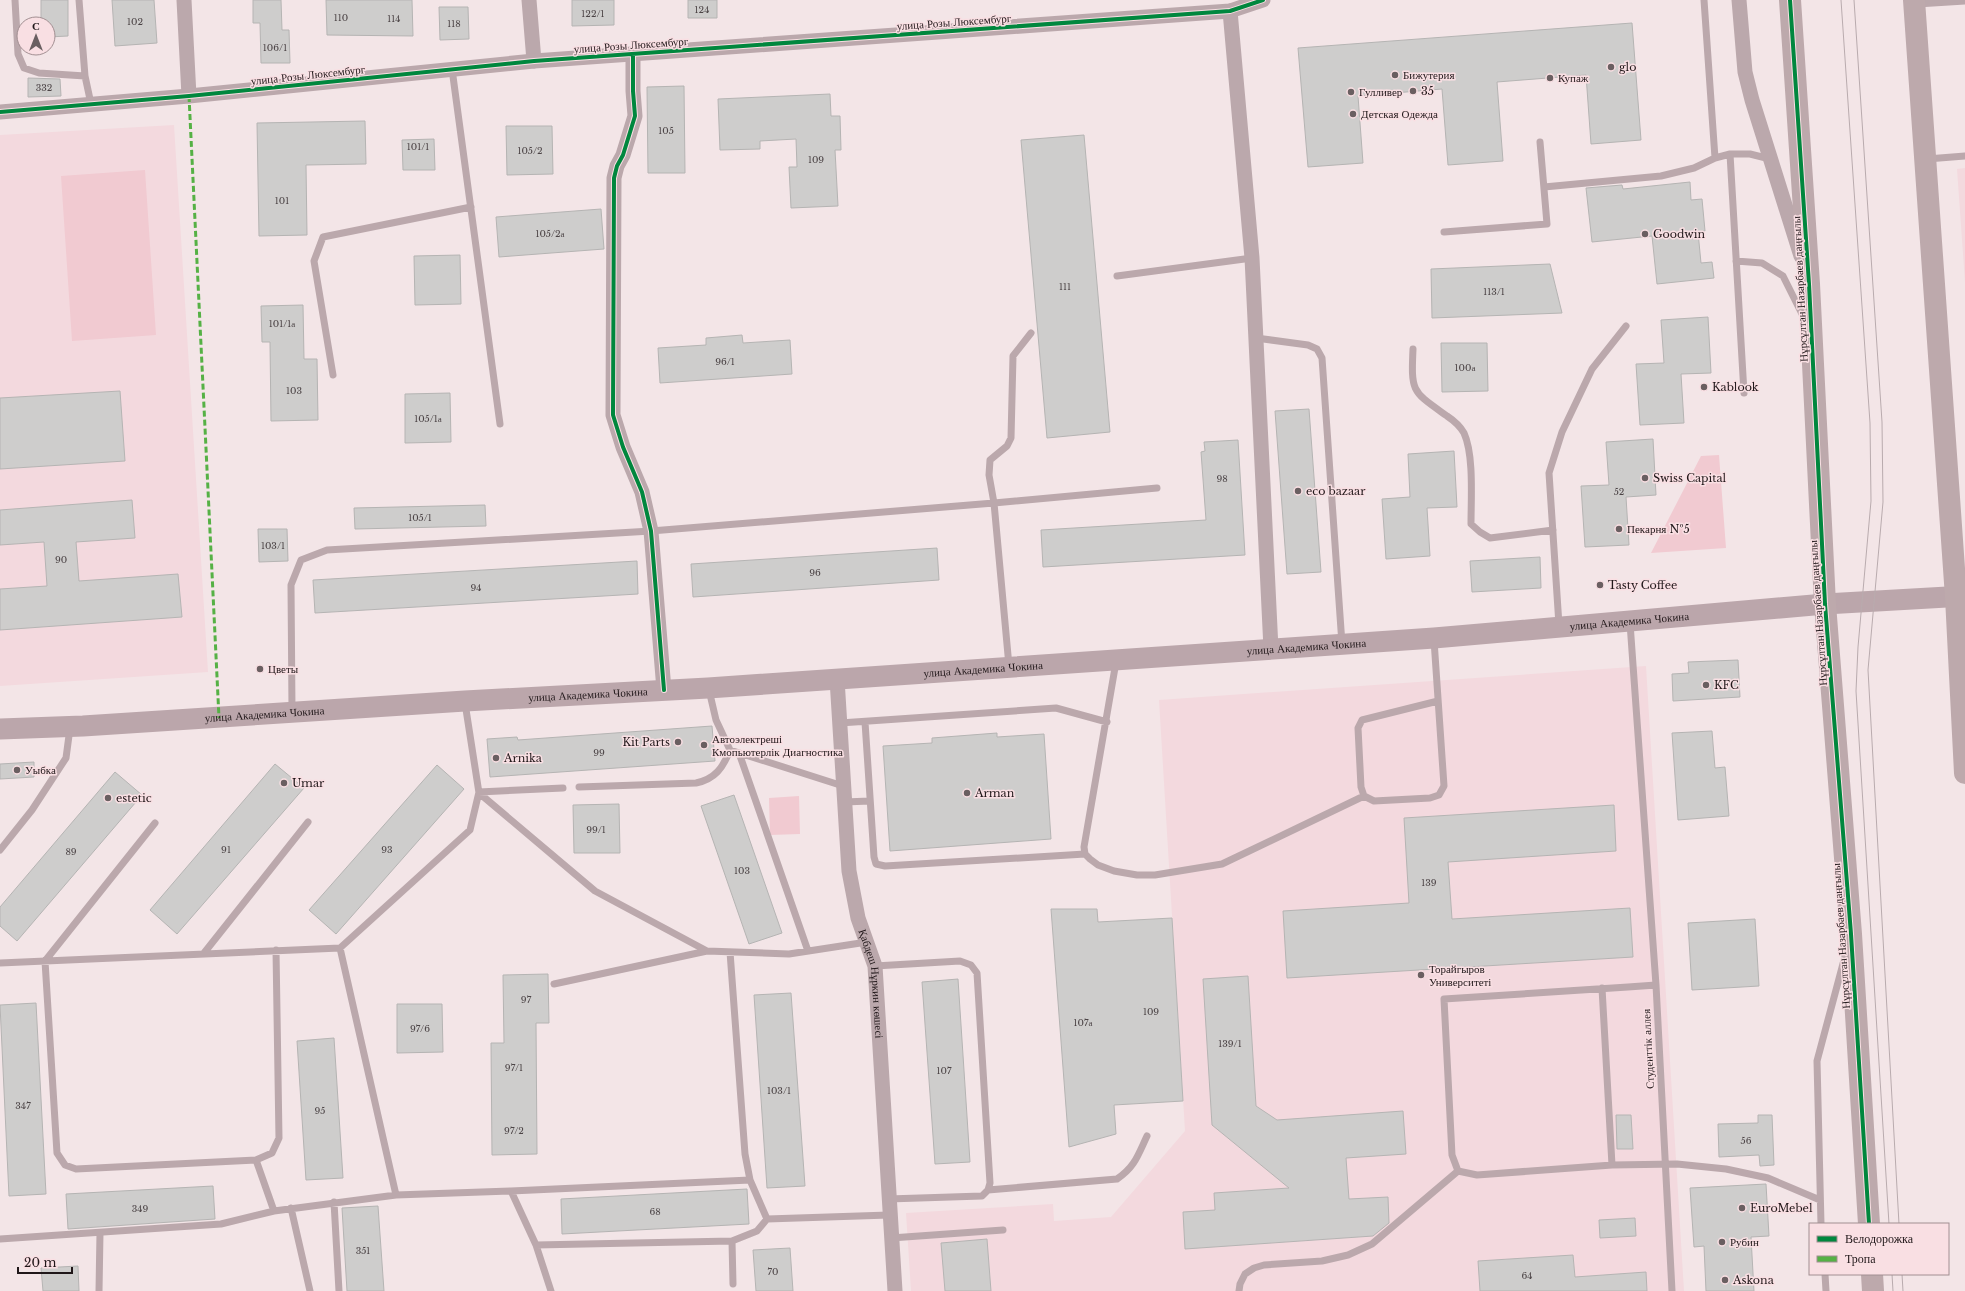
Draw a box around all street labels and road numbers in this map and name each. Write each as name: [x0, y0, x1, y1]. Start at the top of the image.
street label: улица Розы Люксембург: [896, 11, 1012, 33]
street label: улица Розы Люксембург: [573, 34, 689, 56]
street label: улица Розы Люксембург: [250, 62, 366, 88]
street label: Нұрсұлтан Назарбаев даңғылы: [1789, 215, 1811, 362]
street label: Нұрсұлтан Назарбаев даңғылы: [1806, 539, 1830, 686]
street label: улица Академика Чокина: [1569, 609, 1690, 633]
street label: улица Академика Чокина: [1246, 636, 1367, 658]
street label: улица Академика Чокина: [923, 658, 1043, 680]
street label: улица Академика Чокина: [528, 684, 648, 705]
street label: улица Академика Чокина: [204, 703, 325, 725]
street label: Нұрсұлтан Назарбаев даңғылы: [1829, 862, 1853, 1009]
street label: Қабдеш Нұркин көшесі: [855, 927, 886, 1039]
street label: Студенттік аллея: [1639, 1009, 1657, 1089]

